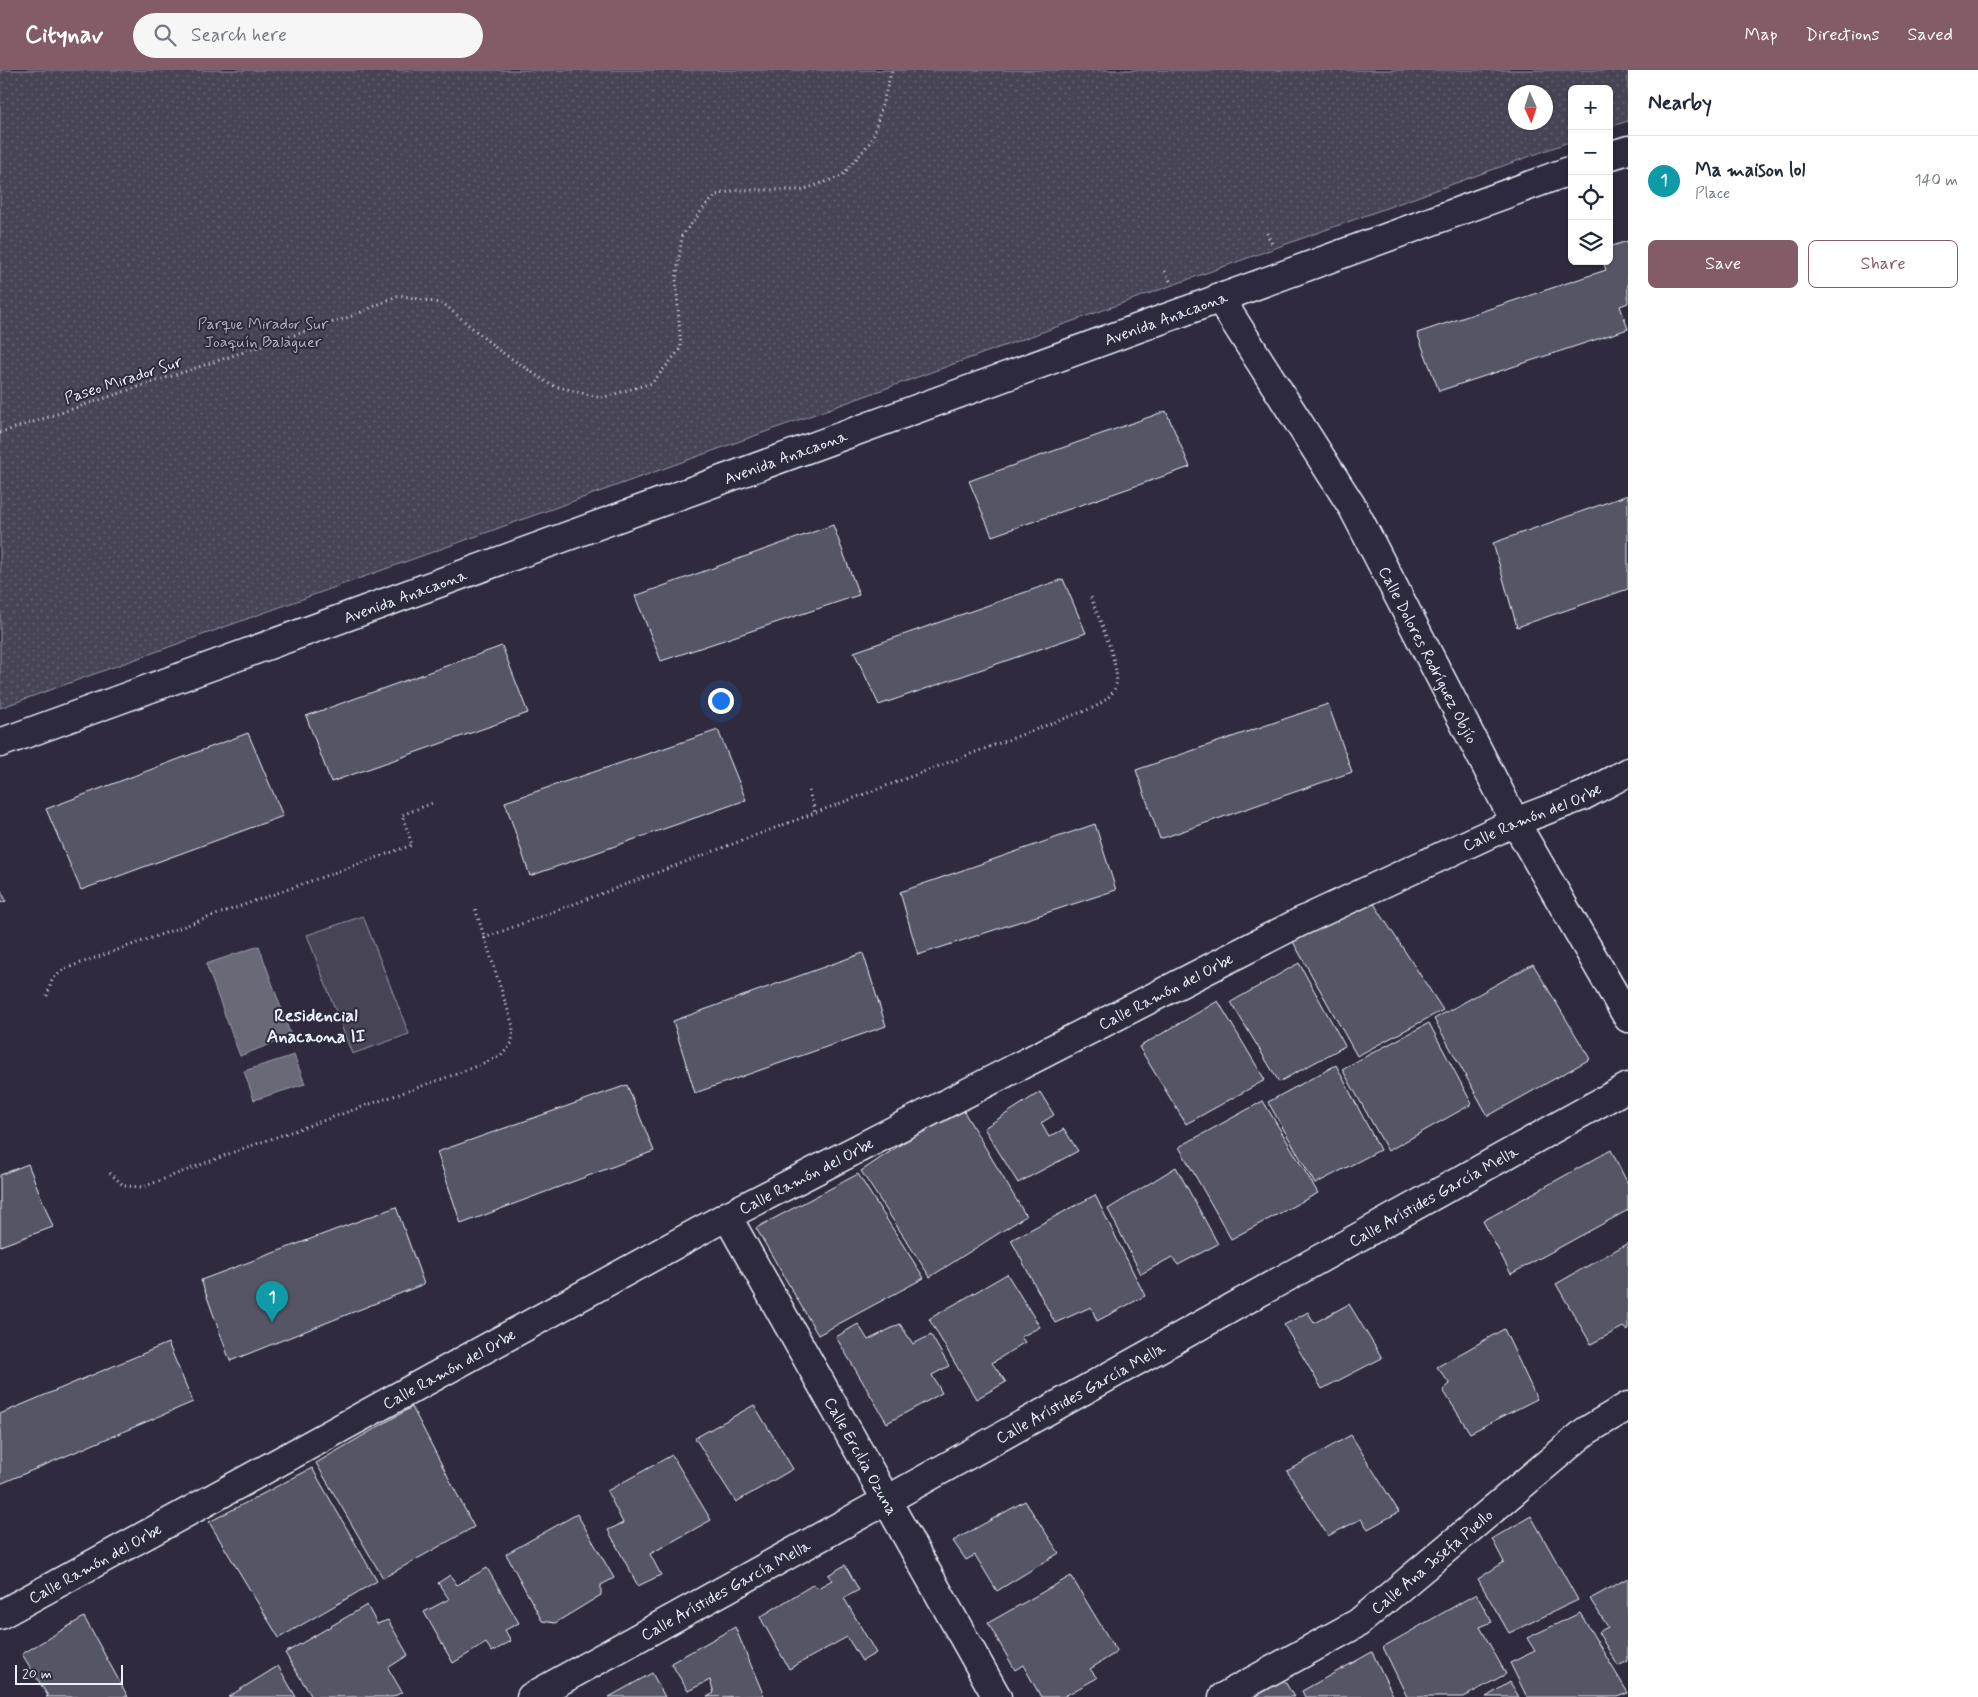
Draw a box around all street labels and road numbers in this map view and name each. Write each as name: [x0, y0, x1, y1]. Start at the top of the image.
street label: Avenida Anacaona: [1102, 287, 1231, 351]
street label: Paseo Mirador Sur: [62, 351, 186, 409]
street label: Avenida Anacaona: [721, 426, 851, 490]
street label: Calle Dolores Rodríguez Objío: [1373, 563, 1482, 748]
street label: Avenida Anacaona: [341, 565, 470, 629]
street label: Calle Ramón del Orbe: [1460, 779, 1606, 857]
street label: Calle Ramón del Orbe: [1095, 949, 1237, 1036]
street label: Calle Ramón del Orbe: [736, 1133, 878, 1220]
street label: Calle Arístides García Mella: [1345, 1141, 1523, 1253]
street label: Calle Ramón del Orbe: [379, 1325, 520, 1415]
street label: Calle Arístides García Mella: [992, 1338, 1170, 1449]
street label: Calle Ercilia Ozuna: [819, 1394, 902, 1519]
street label: Calle Ana Josefa Puello: [1367, 1505, 1498, 1620]
street label: Calle Ramón del Orbe: [25, 1519, 166, 1609]
street label: Calle Arístides García Mella: [637, 1535, 815, 1646]

